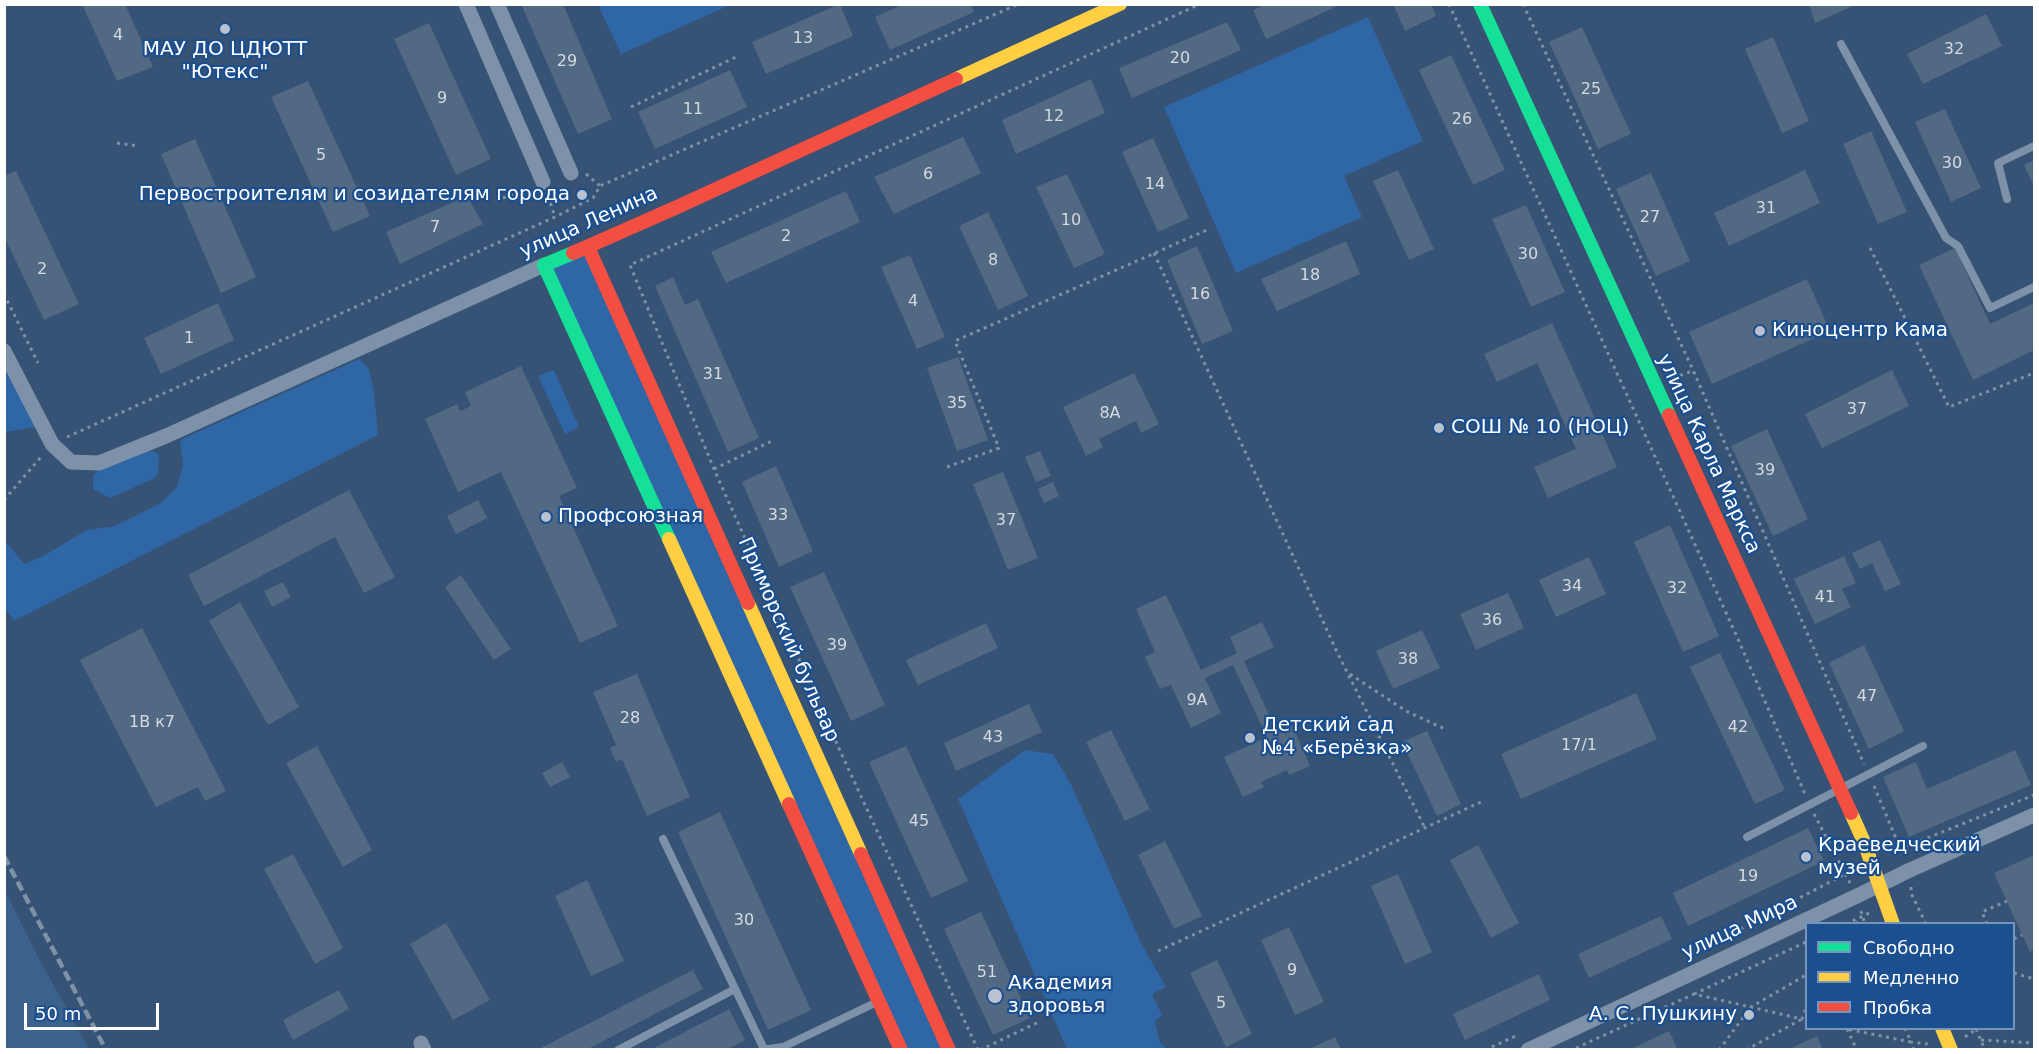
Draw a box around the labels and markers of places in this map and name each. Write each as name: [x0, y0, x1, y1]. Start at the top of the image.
marker: МАУ ДО ЦДЮТТ "Ютекс": [218, 22, 232, 36]
place label: МАУ ДО ЦДЮТТ "Ютекс": [143, 38, 307, 85]
place label: Первостроителям и созидателям города: [139, 183, 570, 207]
marker: Первостроителям и созидателям города: [575, 188, 589, 202]
place label: Киноцентр Кама: [1772, 319, 1948, 343]
marker: Киноцентр Кама: [1753, 324, 1767, 338]
place label: СОШ № 10 (НОЦ): [1451, 416, 1629, 440]
marker: СОШ № 10 (НОЦ): [1432, 421, 1446, 435]
place label: Профсоюзная: [558, 505, 703, 529]
marker: Профсоюзная: [539, 510, 553, 524]
place label: Детский сад №4 «Берёзка»: [1262, 714, 1412, 761]
marker: Детский сад №4 «Берёзка»: [1243, 731, 1257, 745]
place label: Краеведческий музей: [1818, 834, 1981, 881]
marker: Краеведческий музей: [1799, 850, 1813, 864]
place label: Академия здоровья: [1008, 972, 1112, 1019]
marker: Академия здоровья: [986, 987, 1004, 1005]
place label: А. С. Пушкину: [1589, 1003, 1737, 1027]
marker: А. С. Пушкину: [1742, 1008, 1756, 1022]

